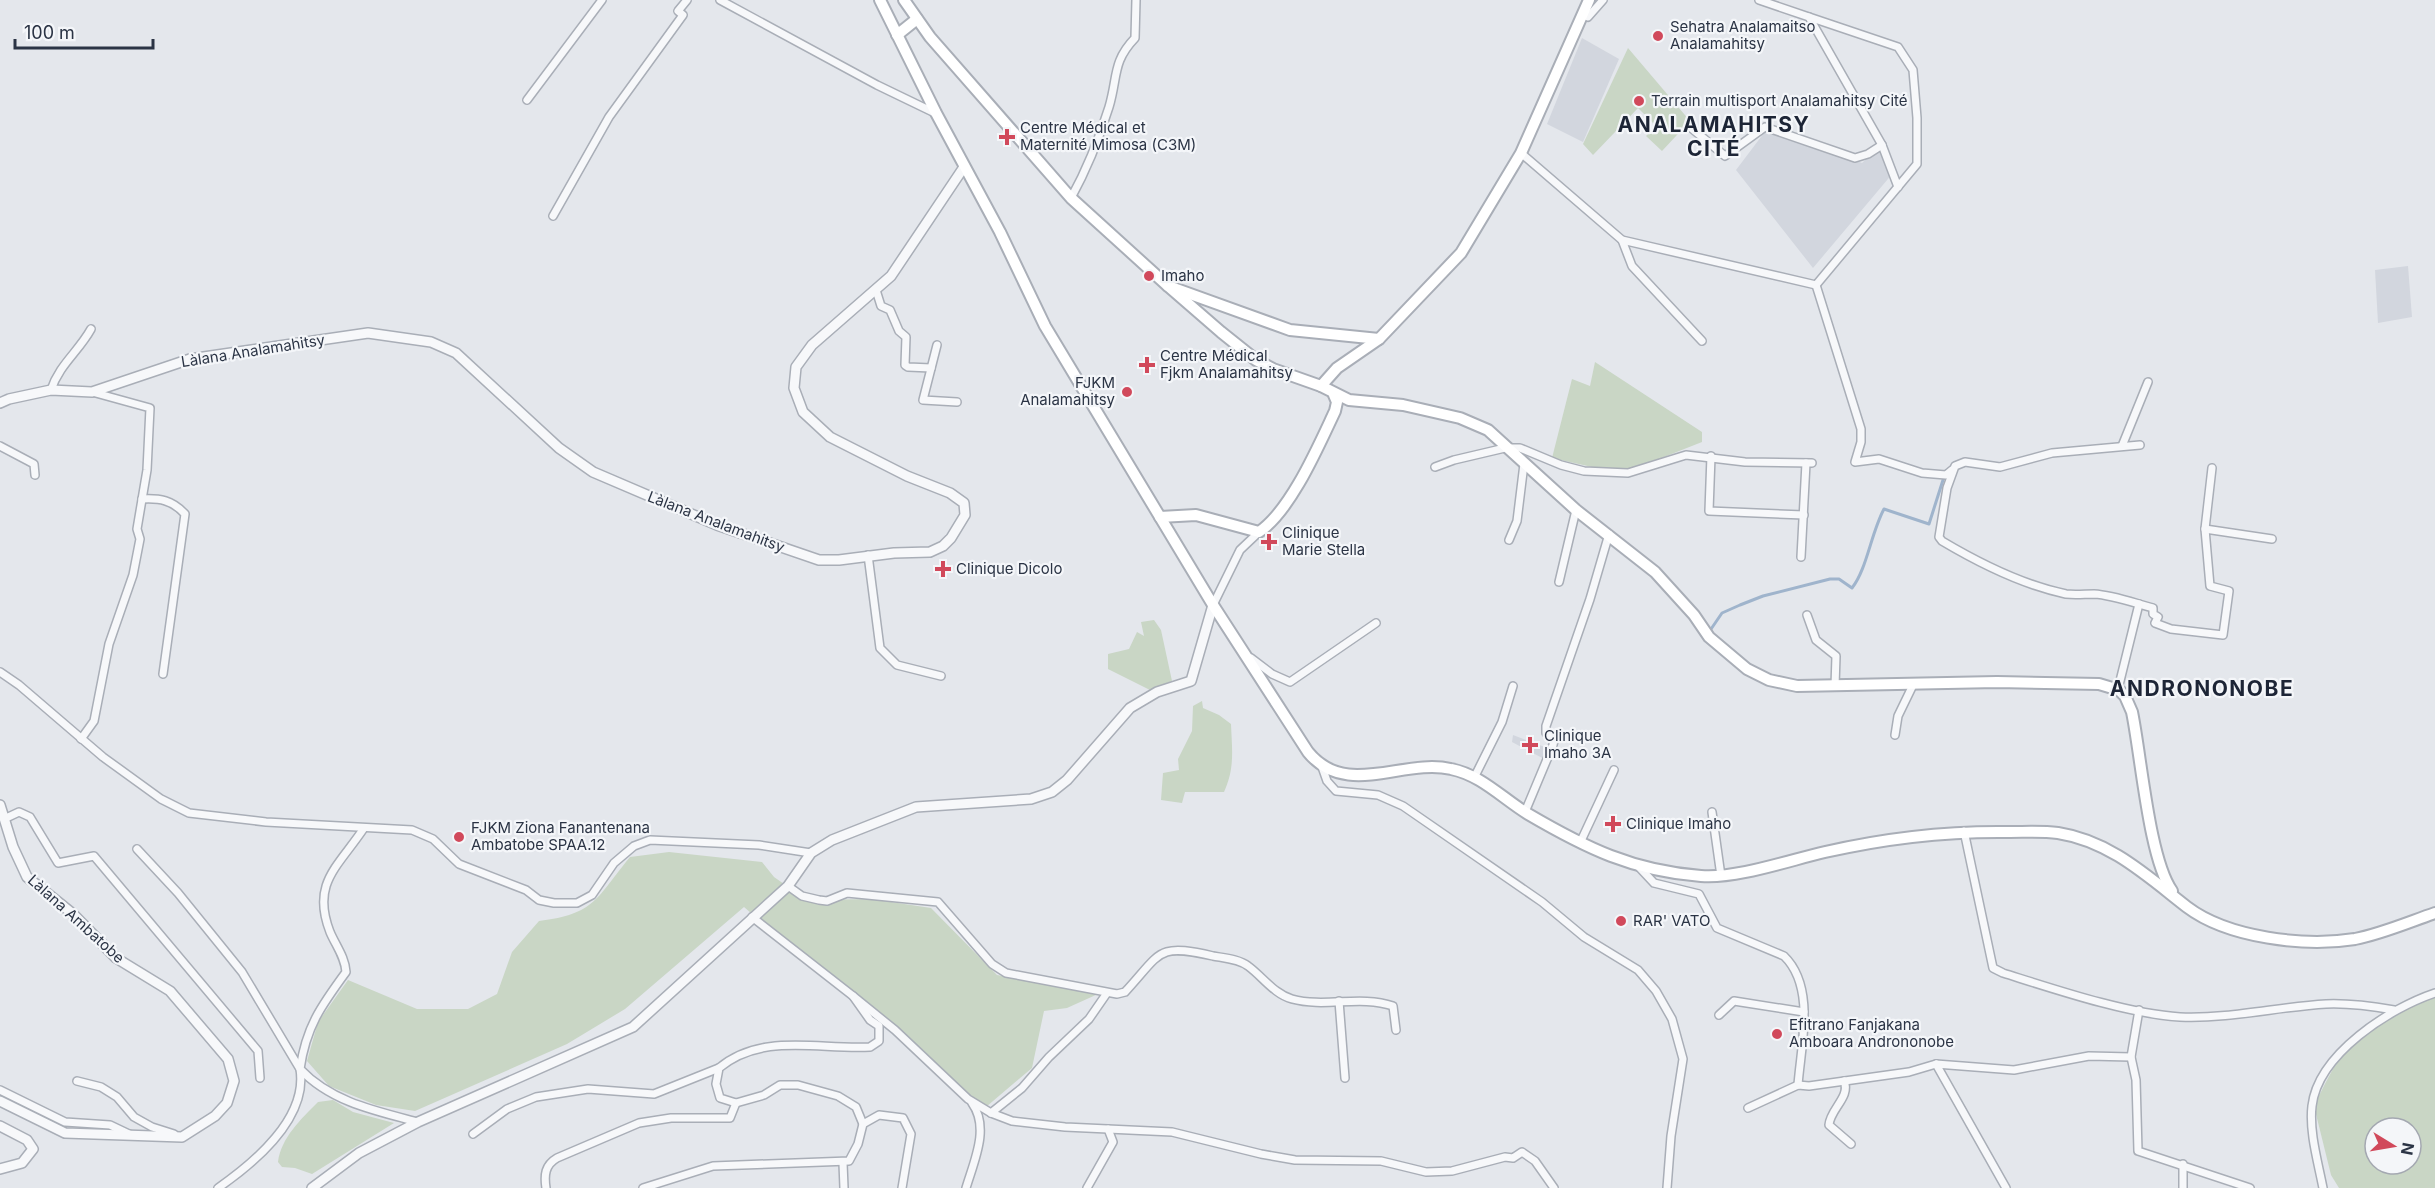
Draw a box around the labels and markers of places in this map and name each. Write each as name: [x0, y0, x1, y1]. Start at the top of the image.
place label: Sehatra Analamaitso Analamahitsy: [1670, 17, 1815, 53]
marker: Sehatra Analamaitso Analamahitsy: [1651, 29, 1665, 43]
place label: Terrain multisport Analamahitsy Cité: [1651, 91, 1908, 110]
marker: Terrain multisport Analamahitsy Cité: [1632, 94, 1646, 108]
place label: Centre Médical et Maternité Mimosa (C3M): [1020, 118, 1196, 154]
marker: Centre Médical et Maternité Mimosa (C3M): [998, 128, 1016, 146]
place label: Imaho: [1161, 266, 1204, 285]
marker: Imaho: [1142, 269, 1156, 283]
place label: Centre Médical Fjkm Analamahitsy: [1160, 346, 1294, 382]
marker: Centre Médical Fjkm Analamahitsy: [1138, 356, 1156, 374]
place label: FJKM Analamahitsy: [1020, 373, 1116, 409]
marker: FJKM Analamahitsy: [1120, 385, 1134, 399]
place label: Clinique Marie Stella: [1282, 523, 1365, 559]
marker: Clinique Marie Stella: [1260, 533, 1278, 551]
place label: Clinique Dicolo: [956, 559, 1062, 578]
marker: Clinique Dicolo: [934, 560, 952, 578]
place label: Clinique Imaho 3A: [1544, 726, 1611, 762]
marker: Clinique Imaho 3A: [1521, 736, 1539, 754]
place label: Clinique Imaho: [1626, 814, 1731, 833]
marker: Clinique Imaho: [1604, 815, 1622, 833]
place label: FJKM Ziona Fanantenana Ambatobe SPAA.12: [471, 818, 650, 854]
marker: FJKM Ziona Fanantenana Ambatobe SPAA.12: [452, 830, 466, 844]
place label: RAR' VATO: [1633, 911, 1710, 930]
marker: RAR' VATO: [1614, 914, 1628, 928]
place label: Efitrano Fanjakana Amboara Andrononobe: [1789, 1015, 1954, 1051]
marker: Efitrano Fanjakana Amboara Andrononobe: [1770, 1027, 1784, 1041]

